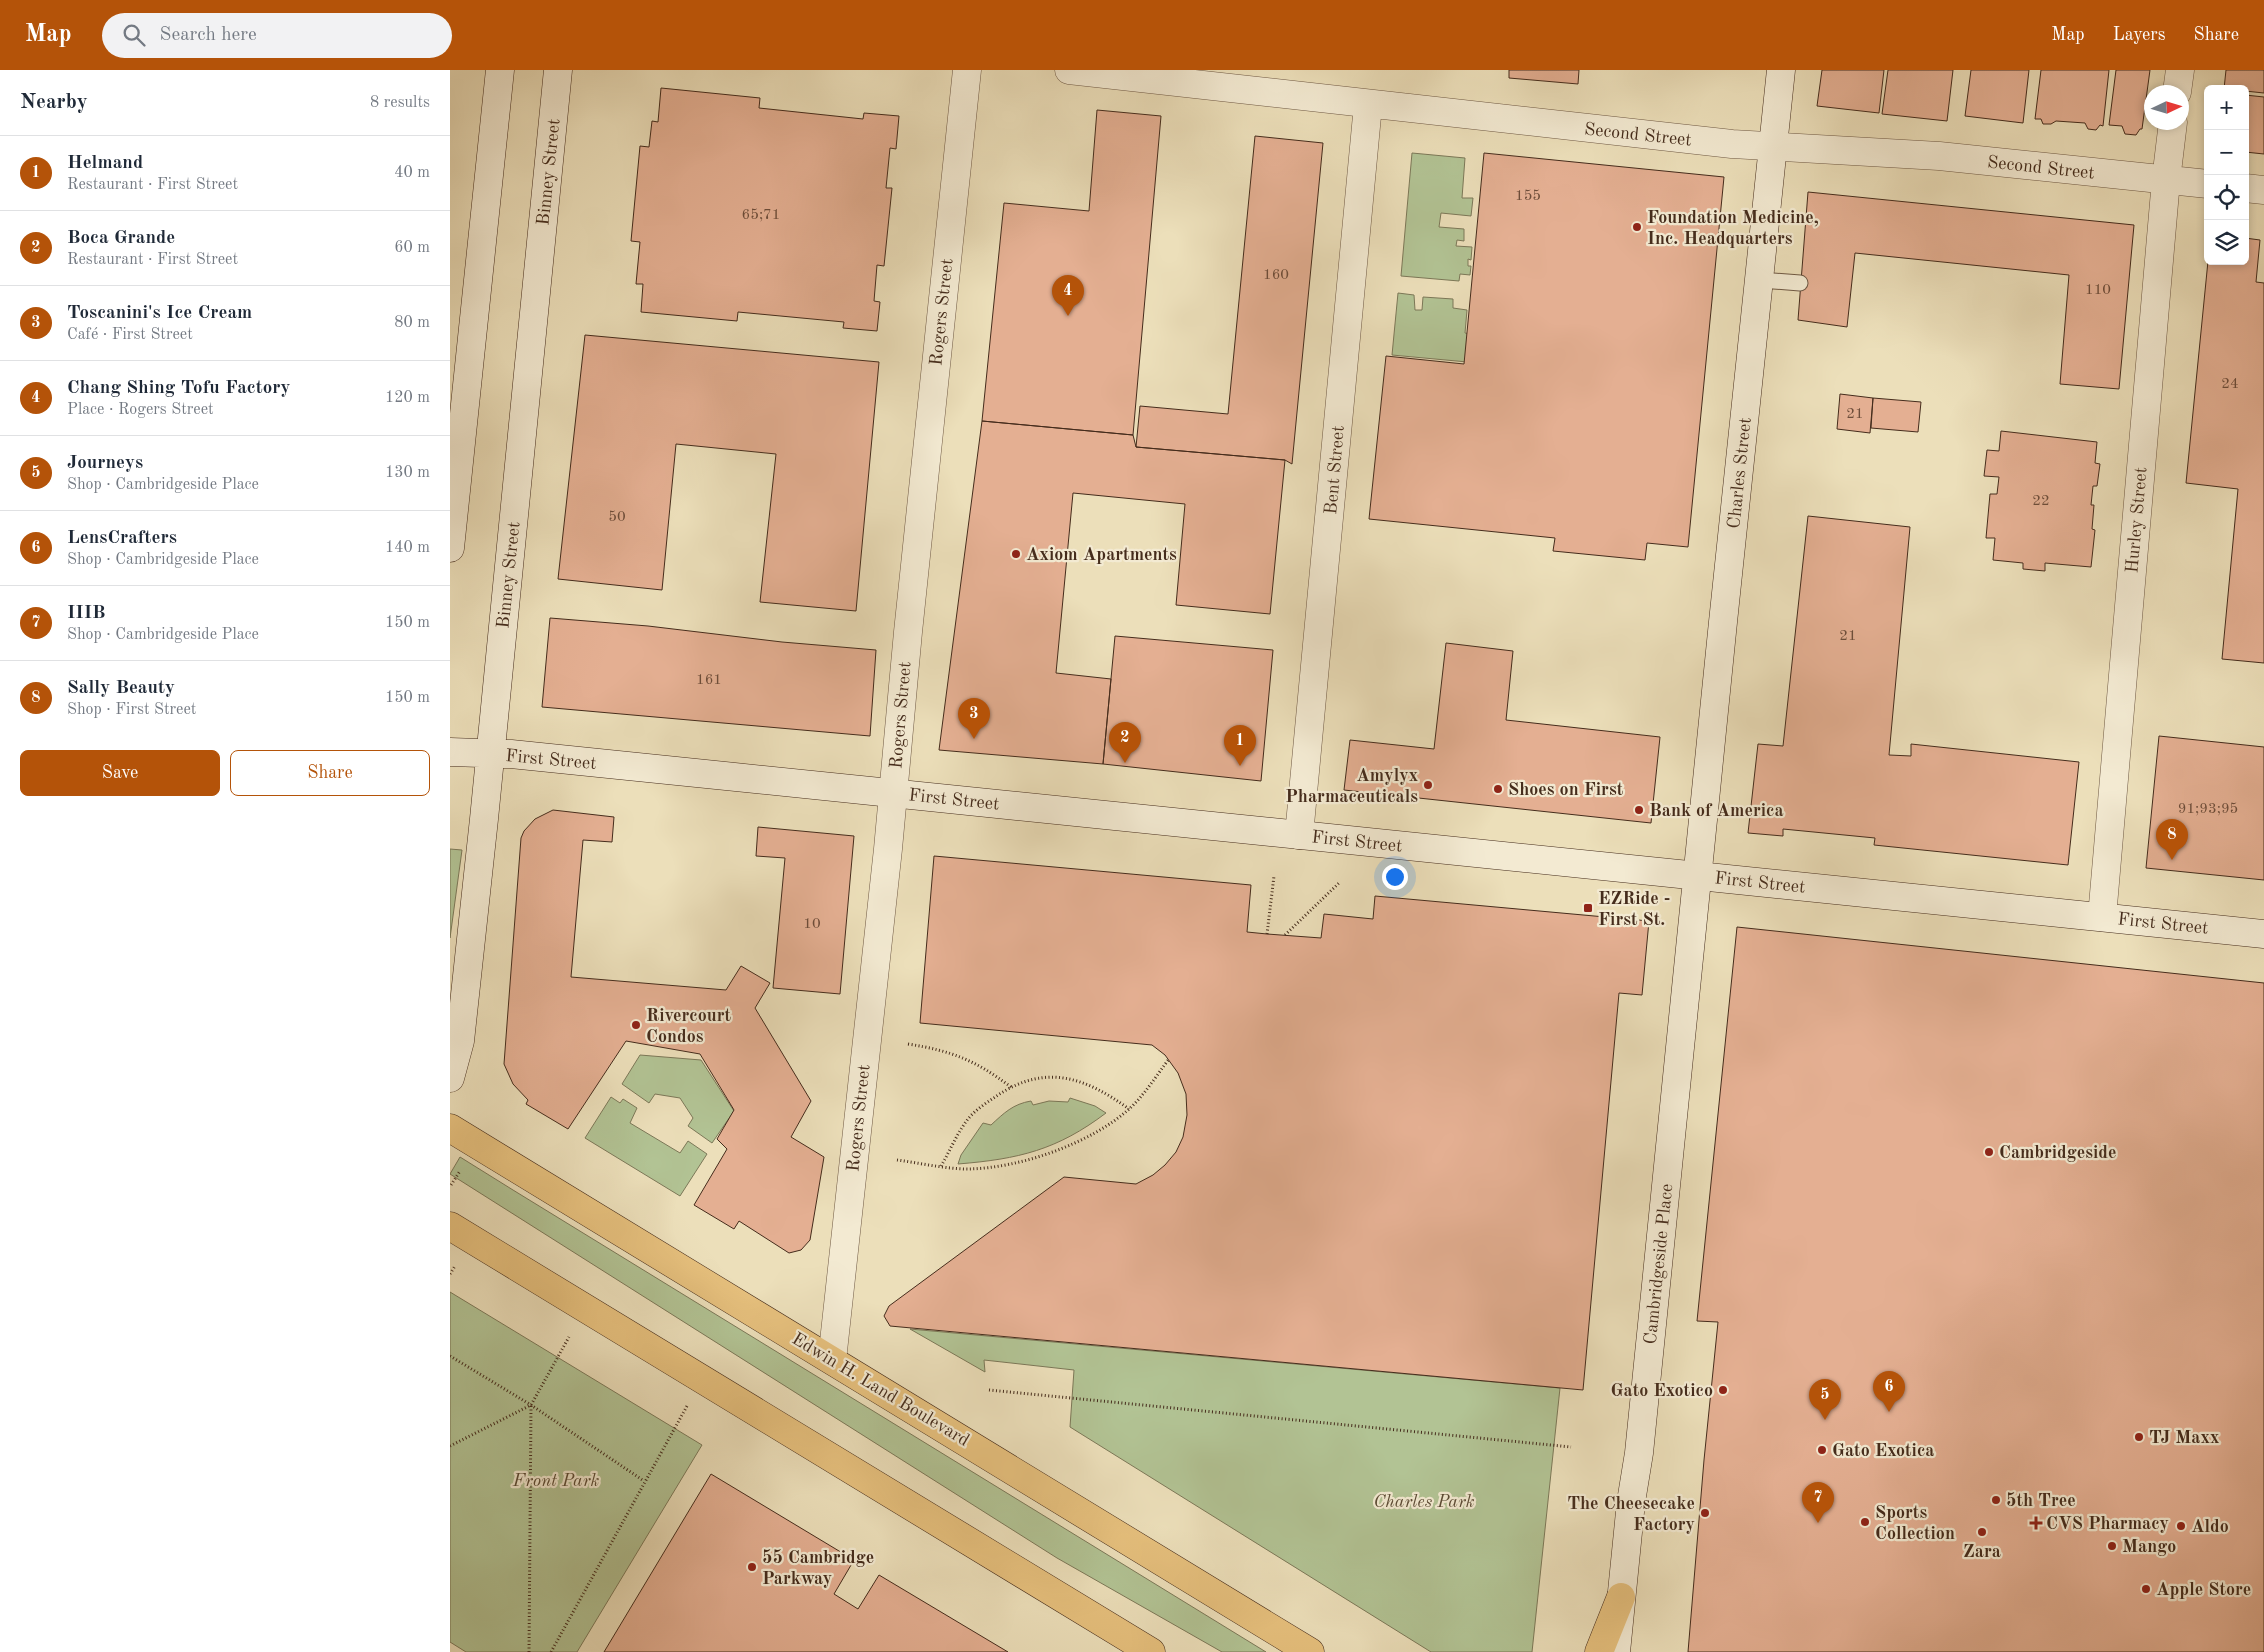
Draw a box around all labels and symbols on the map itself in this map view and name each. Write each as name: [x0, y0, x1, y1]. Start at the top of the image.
north arrow: [2144, 85, 2189, 130]
street label: Binney Street: [534, 118, 564, 226]
street label: Second Street: [1583, 120, 1693, 150]
street label: Second Street: [1986, 153, 2096, 183]
house number: 155: [1515, 189, 1541, 204]
house number: 65;71: [741, 208, 781, 223]
place label: Foundation Medicine, Inc. Headquarters: [1647, 209, 1819, 248]
marker: Foundation Medicine, Inc. Headquarters: [1631, 221, 1643, 233]
street label: Rogers Street: [927, 258, 957, 367]
house number: 160: [1263, 268, 1289, 283]
pin: 4: [1052, 275, 1084, 316]
house number: 110: [2085, 283, 2111, 298]
house number: 24: [2221, 377, 2239, 392]
house number: 21: [1846, 407, 1864, 422]
street label: Charles Street: [1725, 417, 1755, 530]
street label: Bent Street: [1322, 425, 1348, 515]
street label: Hurley Street: [2123, 466, 2151, 574]
house number: 22: [2032, 494, 2050, 509]
house number: 50: [608, 510, 626, 525]
street label: Binney Street: [494, 521, 524, 629]
place label: Axiom Apartments: [1026, 546, 1177, 564]
marker: Axiom Apartments: [1010, 548, 1022, 560]
house number: 21: [1839, 629, 1857, 644]
street label: Rogers Street: [887, 661, 915, 770]
house number: 161: [696, 673, 722, 688]
pin: 3: [958, 698, 990, 739]
pin: 2: [1109, 722, 1141, 763]
pin: 1: [1224, 725, 1256, 766]
street label: First Street: [505, 747, 597, 773]
place label: Amylyx Pharmaceuticals: [1285, 767, 1418, 806]
marker: Amylyx Pharmaceuticals: [1422, 779, 1434, 791]
place label: Shoes on First: [1508, 781, 1624, 799]
marker: Shoes on First: [1492, 783, 1504, 795]
street label: First Street: [908, 786, 1000, 814]
place label: Bank of America: [1649, 802, 1784, 820]
house number: 91;93;95: [2178, 802, 2238, 817]
marker: Bank of America: [1633, 804, 1645, 816]
pin: 8: [2156, 819, 2188, 860]
street label: First Street: [1311, 828, 1403, 856]
your location: [1382, 864, 1408, 890]
street label: First Street: [1714, 869, 1806, 897]
place label: EZRide - First St.: [1598, 890, 1671, 929]
marker: EZRide - First St.: [1582, 902, 1594, 914]
street label: First Street: [2117, 910, 2209, 938]
house number: 10: [803, 917, 821, 932]
place label: Rivercourt Condos: [646, 1007, 732, 1046]
marker: Rivercourt Condos: [630, 1019, 642, 1031]
street label: Rogers Street: [844, 1064, 874, 1173]
place label: Cambridgeside: [1999, 1144, 2116, 1162]
marker: Cambridgeside: [1983, 1146, 1995, 1158]
street label: Cambridgeside Place: [1642, 1183, 1676, 1345]
street label: Edwin H. Land Boulevard: [789, 1330, 972, 1450]
pin: 6: [1873, 1371, 1905, 1412]
pin: 5: [1809, 1379, 1841, 1420]
place label: Gato Exotico: [1611, 1382, 1713, 1400]
marker: Gato Exotico: [1717, 1384, 1729, 1396]
place label: TJ Maxx: [2149, 1429, 2219, 1447]
marker: TJ Maxx: [2133, 1431, 2145, 1443]
place label: Gato Exotica: [1832, 1442, 1935, 1460]
marker: Gato Exotica: [1816, 1444, 1828, 1456]
park label: Front Park: [512, 1472, 599, 1490]
pin: 7: [1802, 1482, 1834, 1523]
place label: 5th Tree: [2006, 1492, 2076, 1510]
park label: Charles Park: [1373, 1493, 1475, 1511]
marker: 5th Tree: [1990, 1494, 2002, 1506]
place label: The Cheesecake Factory: [1567, 1495, 1695, 1534]
place label: Sports Collection: [1875, 1504, 1955, 1543]
marker: The Cheesecake Factory: [1699, 1507, 1711, 1519]
place label: CVS Pharmacy: [2046, 1515, 2169, 1533]
marker: Sports Collection: [1859, 1516, 1871, 1528]
marker: CVS Pharmacy: [2030, 1517, 2042, 1529]
place label: Aldo: [2191, 1518, 2229, 1536]
marker: Aldo: [2175, 1520, 2187, 1532]
marker: Zara: [1976, 1526, 1988, 1538]
place label: Mango: [2122, 1538, 2176, 1556]
marker: Mango: [2106, 1540, 2118, 1552]
place label: Zara: [1963, 1543, 2001, 1561]
place label: 55 Cambridge Parkway: [762, 1549, 874, 1588]
marker: 55 Cambridge Parkway: [746, 1561, 758, 1573]
place label: Apple Store: [2156, 1581, 2251, 1599]
marker: Apple Store: [2140, 1583, 2152, 1595]

